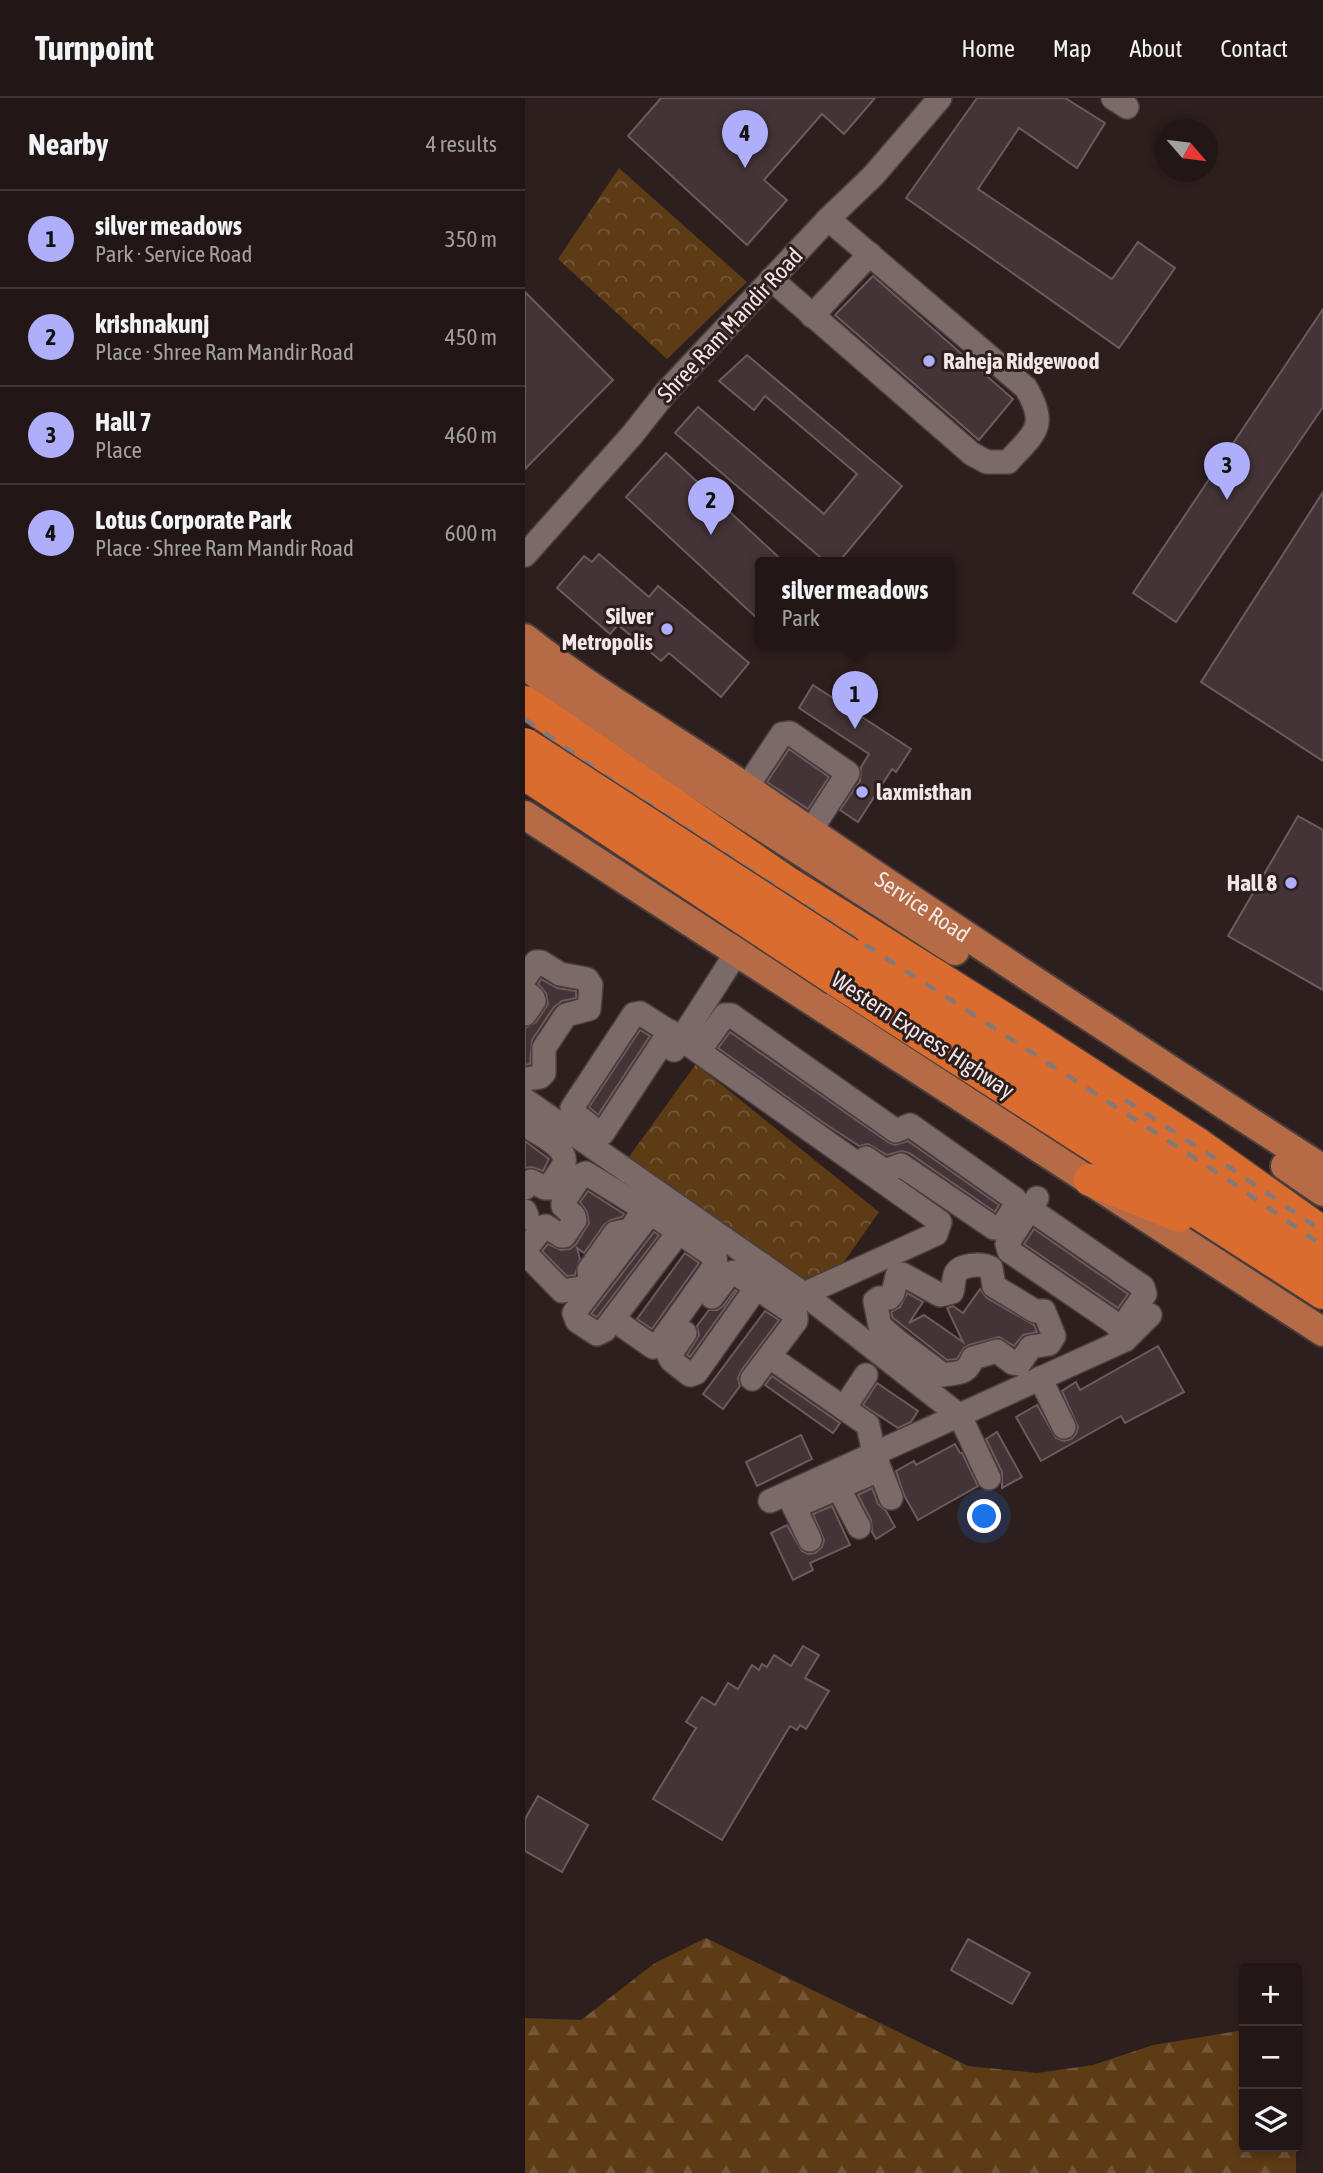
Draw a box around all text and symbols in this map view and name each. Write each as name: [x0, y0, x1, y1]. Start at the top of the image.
text: Turnpoint: [35, 29, 154, 67]
text: Home: [961, 35, 1015, 62]
text: Map: [1053, 35, 1091, 62]
text: About: [1129, 35, 1182, 62]
text: Contact: [1220, 35, 1288, 62]
pin: 4: [722, 110, 768, 168]
north arrow: [1155, 119, 1218, 182]
text: Nearby: [28, 127, 108, 161]
text: 4 results: [426, 131, 497, 157]
text: silver meadows: [95, 211, 242, 241]
text: 1: [46, 226, 56, 252]
text: 350 m: [445, 226, 497, 252]
text: Park · Service Road: [95, 241, 252, 267]
street label: Shree Ram Mandir Road: [652, 243, 808, 407]
text: krishnakunj: [95, 309, 209, 339]
text: 2: [46, 324, 56, 350]
text: 450 m: [445, 324, 497, 350]
text: Place · Shree Ram Mandir Road: [95, 339, 354, 365]
place label: Raheja Ridgewood: [943, 348, 1099, 374]
marker: Raheja Ridgewood: [921, 353, 937, 369]
text: Hall 7: [95, 407, 152, 437]
text: 3: [46, 422, 56, 448]
text: 460 m: [445, 422, 497, 448]
text: Place: [95, 437, 142, 463]
pin: 3: [1204, 442, 1250, 500]
pin: 2: [688, 477, 734, 535]
text: Lotus Corporate Park: [95, 505, 291, 535]
text: 4: [46, 520, 56, 546]
text: 600 m: [445, 520, 497, 546]
text: Place · Shree Ram Mandir Road: [95, 535, 354, 561]
popup: [755, 557, 955, 648]
text: silver meadows: [782, 575, 928, 605]
place label: Silver Metropolis: [562, 603, 654, 655]
text: Park: [782, 605, 820, 631]
marker: Silver Metropolis: [659, 621, 675, 637]
pin: 1: [832, 671, 878, 729]
place label: laxmisthan: [876, 779, 972, 805]
marker: laxmisthan: [854, 784, 870, 800]
street label: Service Road: [871, 866, 975, 947]
place label: Hall 8: [1227, 870, 1277, 896]
marker: Hall 8: [1283, 875, 1299, 891]
street label: Western Express Highway: [827, 966, 1019, 1104]
your location: [967, 1499, 1001, 1533]
map controls: [1239, 1963, 1302, 2152]
button: +: [1239, 1963, 1302, 2026]
button: −: [1239, 2026, 1302, 2089]
button: layers: [1239, 2089, 1302, 2152]

